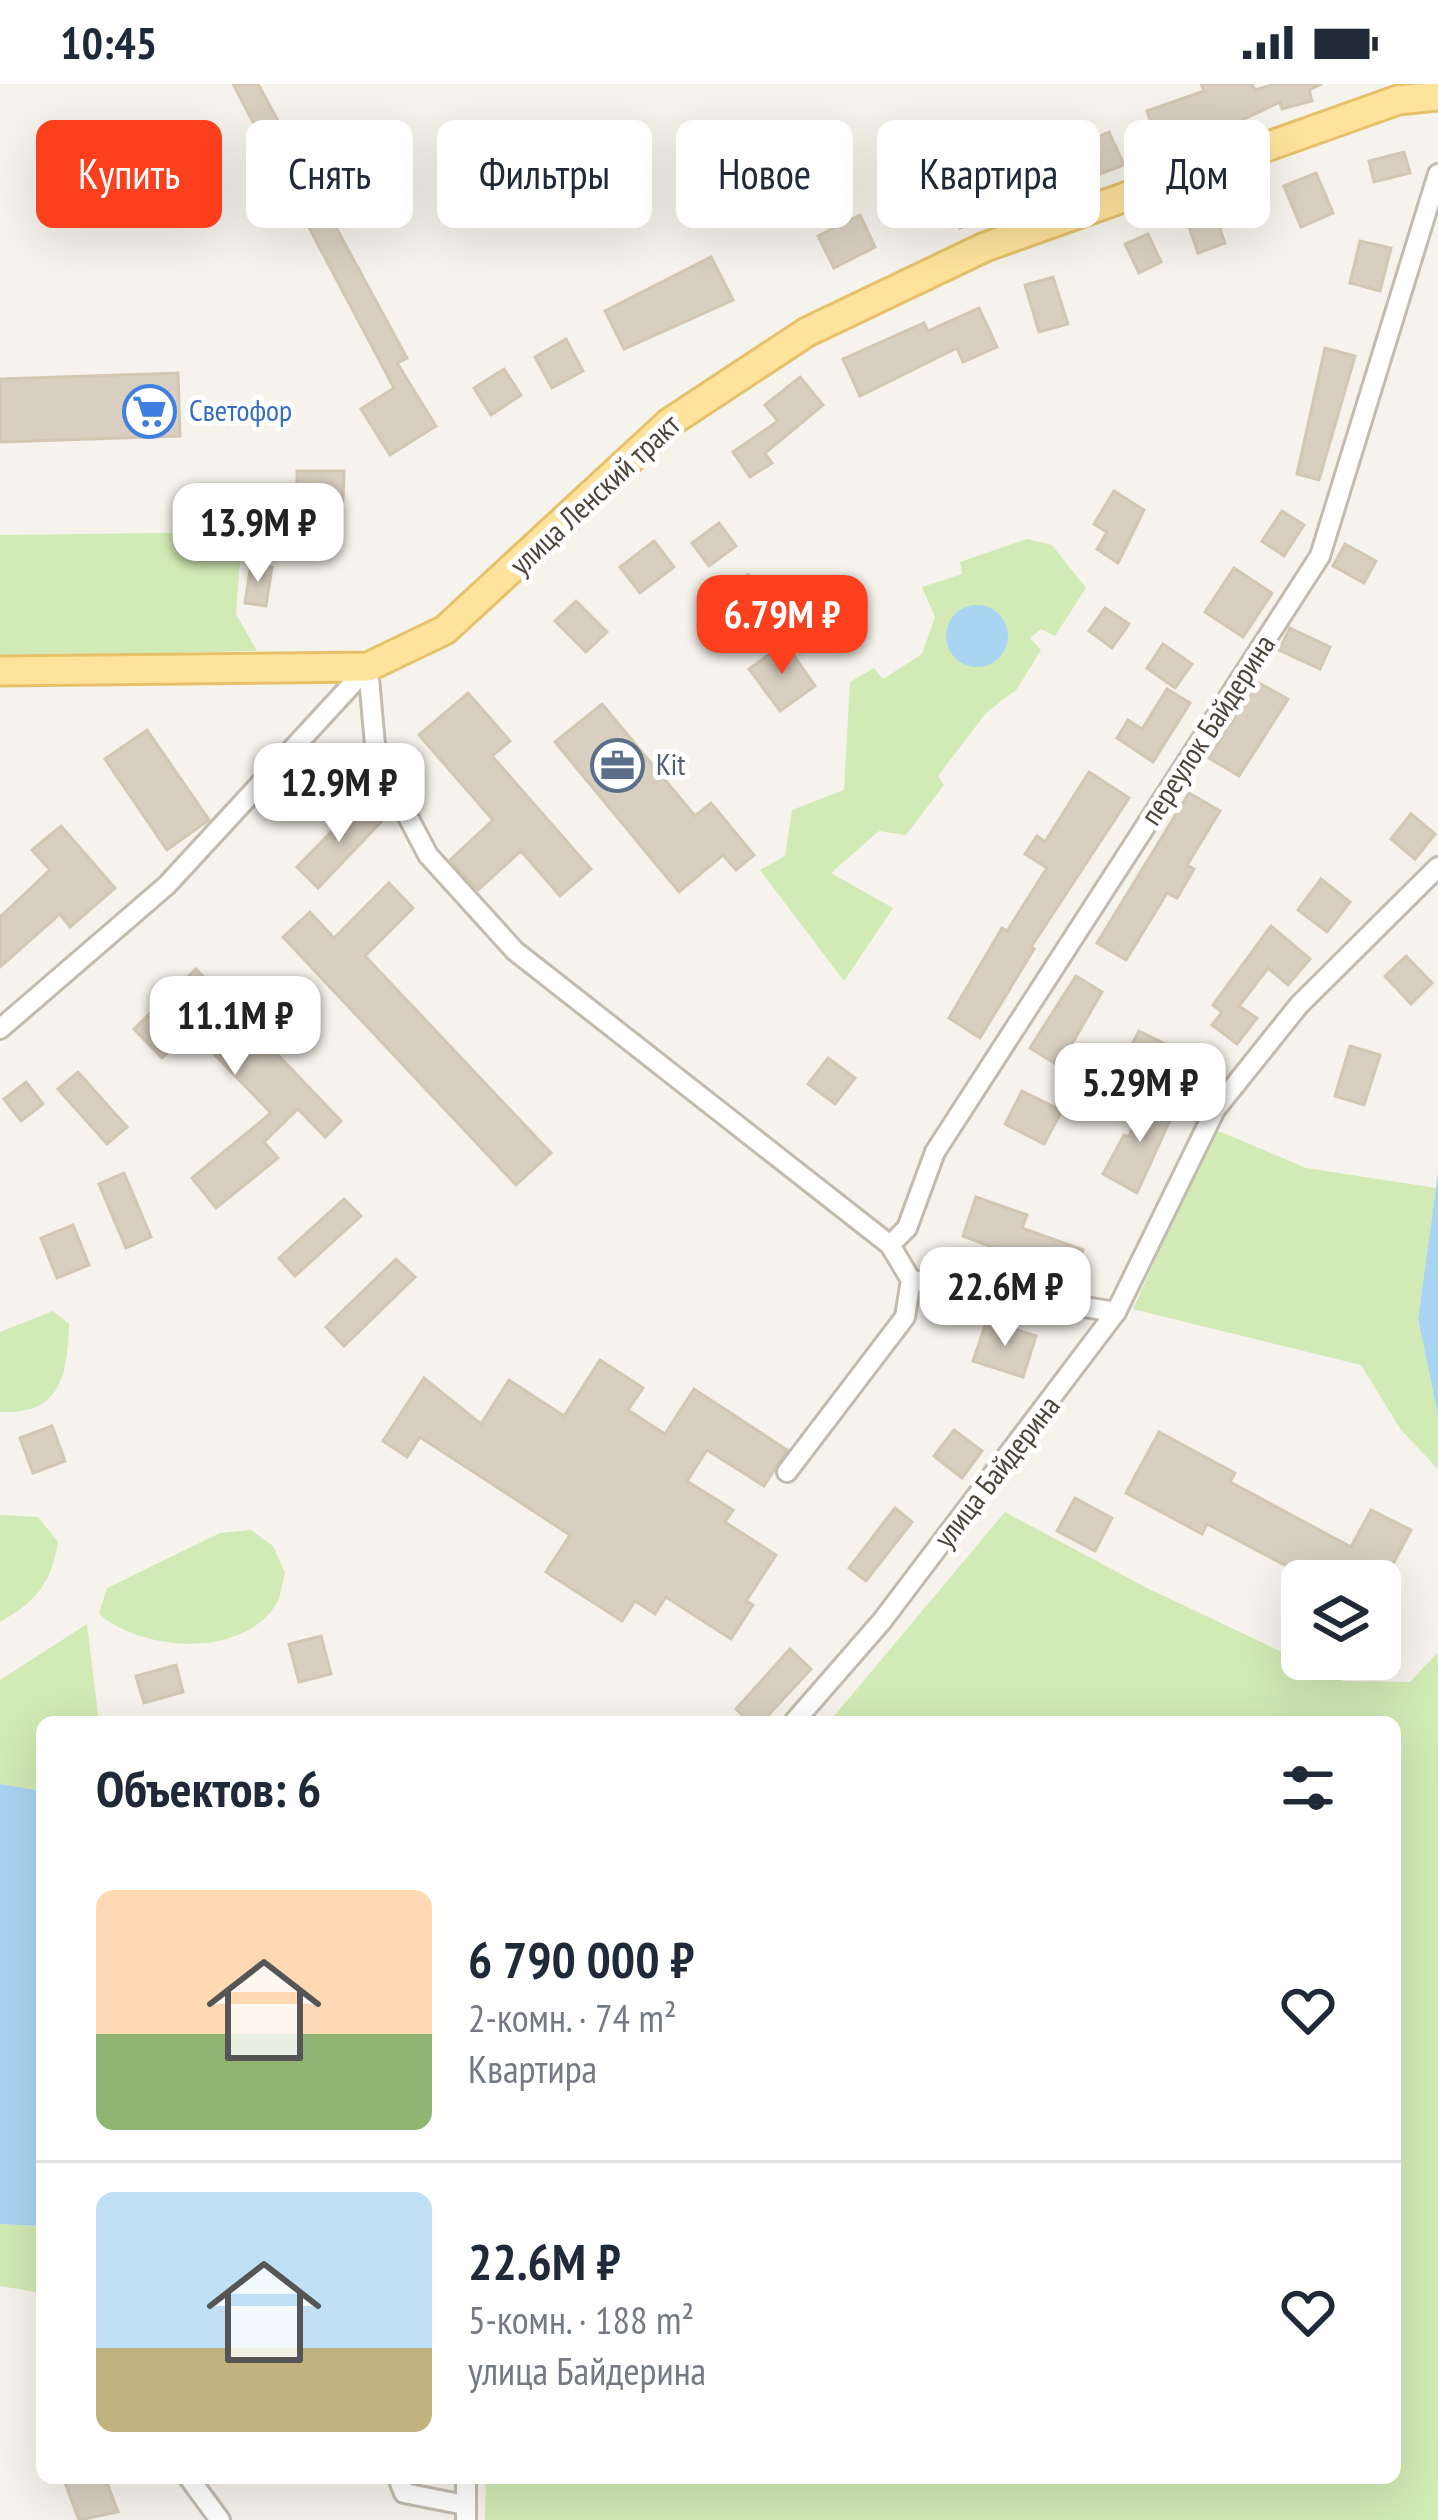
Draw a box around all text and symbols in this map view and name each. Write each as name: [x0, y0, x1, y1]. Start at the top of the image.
text: 10:45: [60, 13, 157, 71]
chip: Купить: [36, 120, 222, 228]
chip: Снять: [246, 120, 413, 228]
chip: Фильтры: [437, 120, 652, 228]
chip: Новое: [676, 120, 853, 228]
chip: Квартира: [877, 120, 1100, 228]
chip: Дом: [1124, 120, 1270, 228]
supermarket icon: Светофор: [122, 383, 178, 439]
place label: Светофор: [189, 390, 292, 429]
street label: улица Ленский тракт: [501, 405, 688, 583]
pin: 13.9M ₽: [147, 483, 369, 585]
text: 13.9M ₽: [200, 496, 316, 547]
pin: 6.79M ₽: [671, 575, 893, 677]
text: 6.79M ₽: [724, 588, 840, 639]
street label: переулок Байдерина: [1131, 626, 1283, 832]
office icon: Kit: [589, 737, 645, 793]
pin: 12.9M ₽: [228, 743, 450, 845]
place label: Kit: [656, 744, 686, 783]
text: 12.9M ₽: [281, 756, 397, 807]
pin: 11.1M ₽: [124, 976, 346, 1078]
text: 11.1M ₽: [177, 989, 293, 1040]
pin: 5.29M ₽: [1029, 1043, 1251, 1145]
text: 5.29M ₽: [1082, 1056, 1198, 1107]
pin: 22.6M ₽: [894, 1247, 1116, 1349]
text: 22.6M ₽: [947, 1260, 1063, 1311]
street label: улица Байдерина: [924, 1387, 1068, 1555]
map controls: [1281, 1560, 1401, 1680]
button: layers: [1281, 1560, 1401, 1680]
text: Объектов: 6: [96, 1755, 321, 1821]
icon: filters: [1275, 1755, 1341, 1821]
text: 6 790 000 ₽: [468, 1926, 694, 1992]
icon: home: [192, 1938, 336, 2082]
icon: heart: [1275, 1977, 1341, 2043]
text: 2-комн. · 74 m²: [468, 1992, 677, 2043]
text: Квартира: [468, 2043, 597, 2094]
text: 22.6M ₽: [468, 2228, 621, 2294]
icon: home: [192, 2240, 336, 2384]
icon: heart: [1275, 2279, 1341, 2345]
text: 5-комн. · 188 m²: [468, 2294, 694, 2345]
text: улица Байдерина: [468, 2345, 706, 2396]

